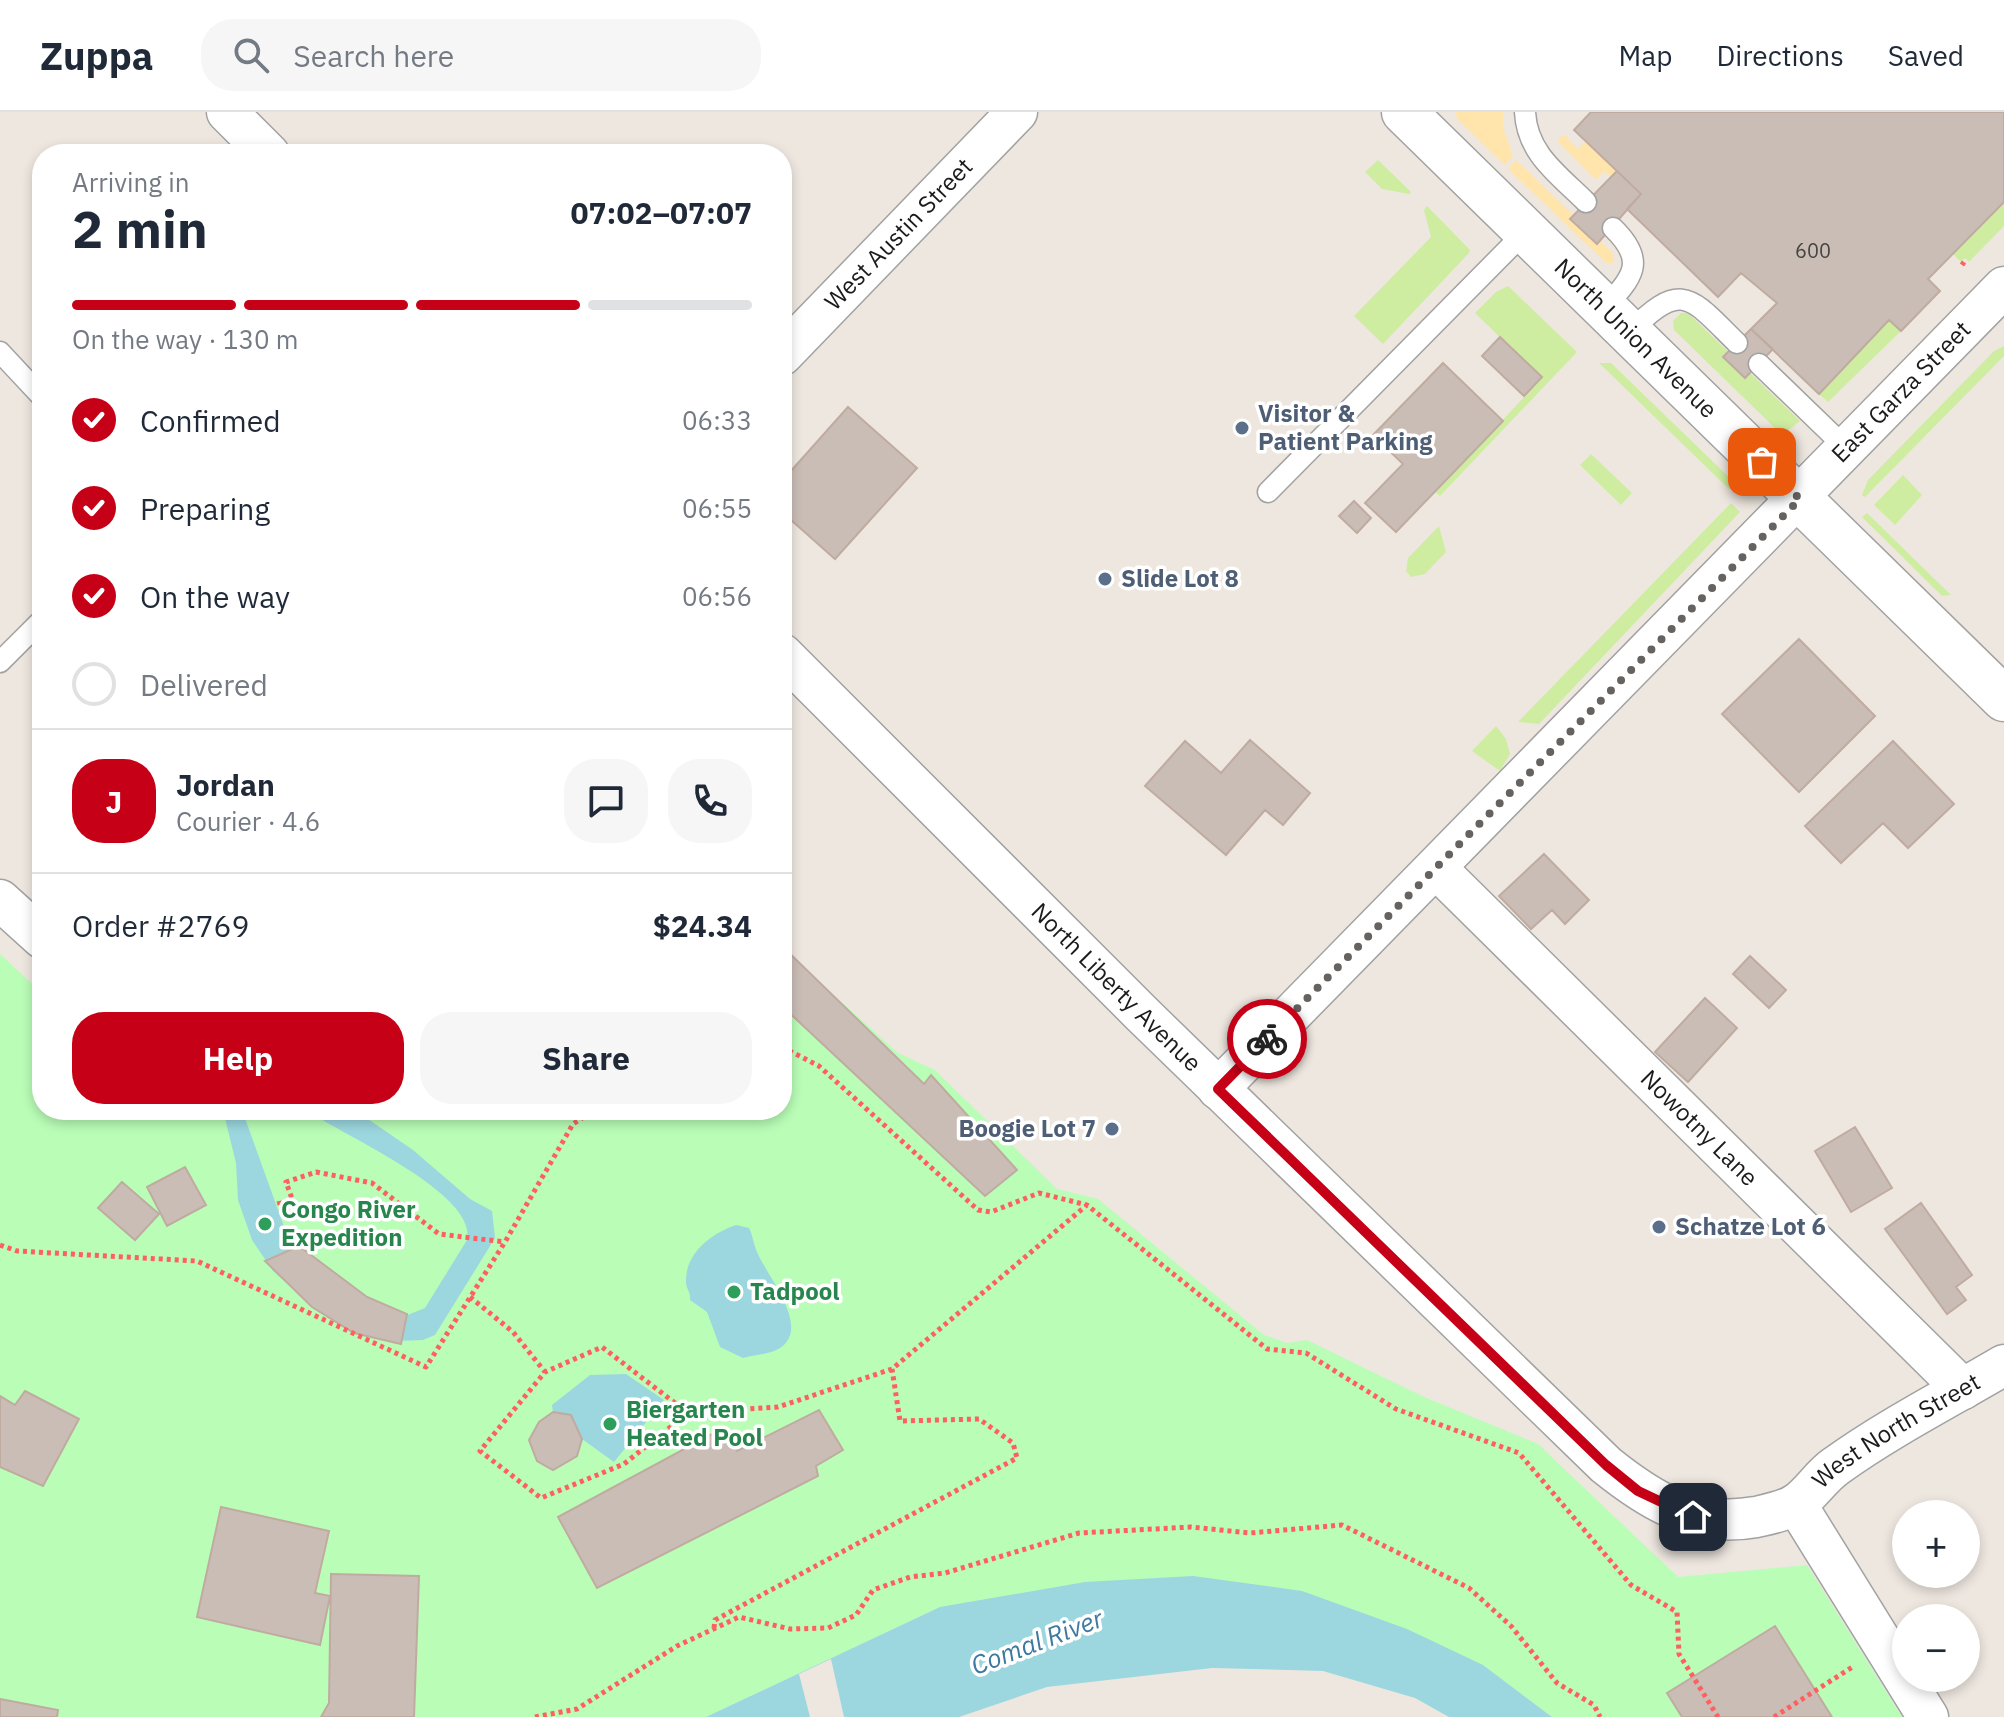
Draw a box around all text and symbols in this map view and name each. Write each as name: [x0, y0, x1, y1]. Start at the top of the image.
search box: [201, 19, 761, 91]
text: Zuppa: [40, 31, 153, 80]
icon: search: [229, 33, 273, 77]
text: Search here: [293, 36, 454, 75]
text: Map: [1618, 37, 1672, 74]
text: Directions: [1716, 37, 1844, 74]
text: Saved: [1888, 37, 1964, 74]
street label: West Austin Street: [817, 151, 979, 317]
text: Arriving in: [72, 165, 189, 199]
text: 07:02–07:07: [571, 193, 752, 232]
text: 2 min: [72, 195, 208, 262]
house number: 600: [1795, 237, 1831, 264]
street label: North Union Avenue: [1548, 251, 1725, 425]
street label: East Garza Street: [1824, 314, 1977, 469]
text: On the way · 130 m: [72, 322, 298, 356]
place label: Visitor & Patient Parking: [1258, 397, 1433, 457]
icon: check: [72, 398, 116, 442]
text: Confirmed: [140, 401, 281, 440]
text: 06:33: [682, 403, 752, 437]
marker: Visitor & Patient Parking: [1233, 419, 1251, 437]
pin: [1728, 428, 1796, 496]
icon: bag: [1740, 440, 1784, 484]
icon: check: [72, 486, 116, 530]
text: Preparing: [140, 489, 270, 528]
text: 06:55: [682, 491, 752, 525]
place label: Slide Lot 8: [1121, 562, 1239, 594]
marker: Slide Lot 8: [1096, 570, 1114, 588]
icon: check: [72, 574, 116, 618]
text: On the way: [140, 577, 290, 616]
text: 06:56: [682, 579, 752, 613]
text: Delivered: [140, 665, 268, 704]
button: chat: [564, 759, 648, 843]
button: phone: [668, 759, 752, 843]
text: Jordan: [176, 765, 275, 804]
text: J: [106, 782, 122, 821]
text: Courier · 4.6: [176, 804, 320, 838]
street label: North Liberty Avenue: [1025, 895, 1209, 1078]
text: Order #2769: [72, 906, 249, 945]
text: $24.34: [653, 906, 752, 945]
courier: [1227, 999, 1307, 1079]
button: Help: [72, 1012, 404, 1104]
button: Share: [420, 1012, 752, 1104]
icon: bike: [1245, 1017, 1289, 1061]
street label: Nowotny Lane: [1634, 1062, 1766, 1193]
place label: Boogie Lot 7: [959, 1112, 1096, 1144]
marker: Boogie Lot 7: [1103, 1120, 1121, 1138]
place label: Congo River Expedition: [281, 1193, 416, 1253]
place label: Schatze Lot 6: [1675, 1210, 1826, 1242]
marker: Congo River Expedition: [256, 1215, 274, 1233]
marker: Schatze Lot 6: [1650, 1218, 1668, 1236]
place label: Tadpool: [750, 1275, 840, 1307]
marker: Tadpool: [725, 1283, 743, 1301]
street label: West North Street: [1804, 1365, 1986, 1495]
place label: Biergarten Heated Pool: [626, 1393, 763, 1453]
marker: Biergarten Heated Pool: [601, 1415, 619, 1433]
pin: [1659, 1483, 1727, 1551]
icon: home: [1671, 1495, 1715, 1539]
map controls: [1892, 1500, 1980, 1692]
button: +: [1892, 1500, 1980, 1588]
water label: Comal River: [966, 1600, 1109, 1682]
button: −: [1892, 1604, 1980, 1692]

